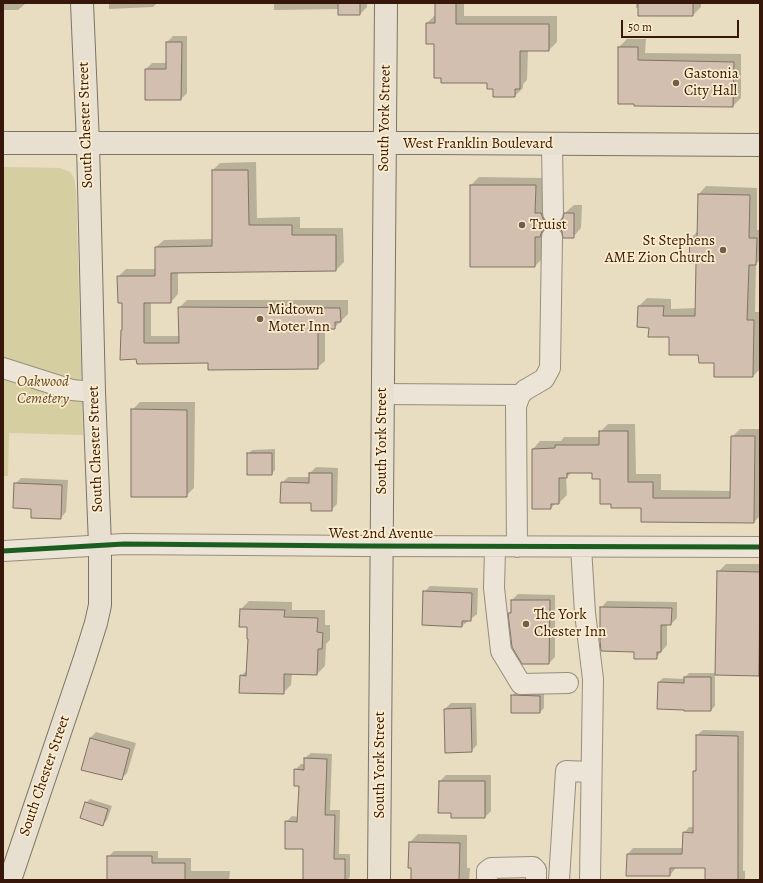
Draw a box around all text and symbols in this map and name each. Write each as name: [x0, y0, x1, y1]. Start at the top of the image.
scale bar: [623, 12, 741, 38]
text: 50 m: [628, 19, 652, 35]
street label: South Chester Street: [75, 61, 97, 189]
street label: South York Street: [375, 64, 395, 172]
place label: Gastonia City Hall: [684, 65, 739, 100]
marker: Gastonia City Hall: [671, 78, 681, 88]
street label: West Franklin Boulevard: [403, 135, 553, 153]
place label: Truist: [530, 216, 567, 234]
marker: Truist: [517, 220, 527, 230]
place label: St Stephens AME Zion Church: [605, 232, 715, 267]
marker: St Stephens AME Zion Church: [718, 245, 728, 255]
place label: Midtown Moter Inn: [268, 301, 330, 336]
marker: Midtown Moter Inn: [255, 314, 265, 324]
park label: Oakwood Cemetery: [17, 373, 69, 408]
street label: South Chester Street: [85, 385, 107, 513]
street label: South York Street: [373, 387, 391, 495]
street label: West 2nd Avenue: [329, 525, 433, 543]
place label: The York Chester Inn: [534, 606, 606, 641]
marker: The York Chester Inn: [521, 619, 531, 629]
street label: South York Street: [371, 711, 389, 819]
street label: South Chester Street: [16, 713, 74, 839]

